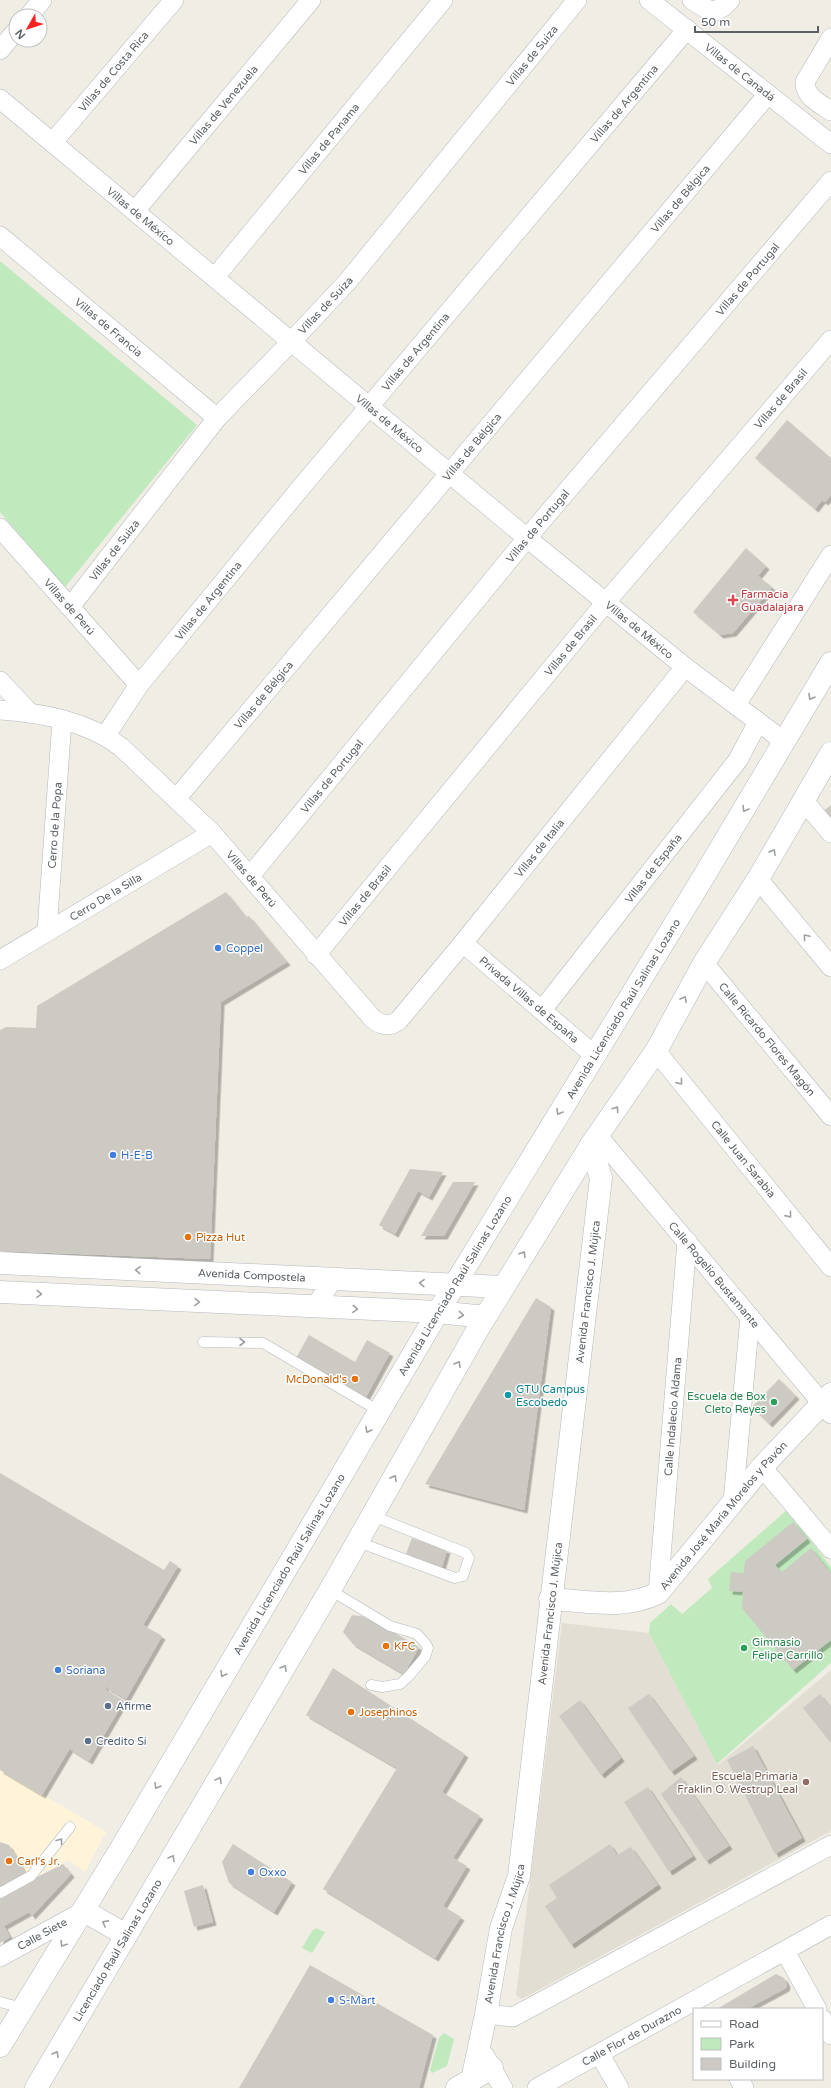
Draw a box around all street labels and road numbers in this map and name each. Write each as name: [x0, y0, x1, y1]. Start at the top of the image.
street label: Villas de Suiza: [504, 23, 561, 89]
street label: Villas de Costa Rica: [76, 29, 152, 114]
street label: Villas de Canadá: [702, 41, 777, 104]
street label: Villas de Argentina: [588, 62, 661, 146]
street label: Villas de Venezuela: [187, 63, 261, 148]
street label: Villas de Panama: [296, 101, 362, 177]
street label: Villas de Bélgica: [648, 162, 713, 235]
street label: Villas de México: [104, 185, 177, 249]
street label: Villas de Portugal: [713, 241, 782, 318]
street label: Villas de Suiza: [296, 274, 356, 337]
street label: Villas de Francia: [72, 295, 145, 360]
street label: Villas de Argentina: [379, 310, 452, 394]
street label: Villas de Brasil: [752, 366, 810, 432]
street label: Villas de México: [353, 392, 426, 456]
street label: Villas de Bélgica: [440, 411, 504, 484]
street label: Villas de Portugal: [504, 487, 572, 565]
street label: Villas de Suiza: [87, 517, 142, 584]
street label: Villas de Argentina: [172, 559, 245, 643]
street label: Villas de Perú: [41, 576, 97, 638]
street label: Villas de México: [602, 599, 676, 662]
street label: Villas de Brasil: [542, 612, 600, 679]
street label: Villas de Bélgica: [232, 659, 296, 732]
street label: Villas de Portugal: [298, 737, 366, 816]
street label: Cerro de la Popa: [45, 782, 65, 869]
street label: Villas de Italia: [512, 817, 567, 880]
street label: Villas de España: [622, 831, 685, 906]
street label: Villas de Perú: [223, 848, 279, 910]
street label: Villas de Brasil: [336, 863, 394, 929]
street label: Cerro De la Silla: [67, 871, 144, 924]
street label: Avenida Licenciado Raúl Salinas Lozano: [564, 916, 683, 1101]
street label: Privada Villas de España: [476, 954, 581, 1046]
street label: Calle Ricardo Flores Magón: [716, 980, 818, 1099]
street label: Calle Juan Sarabia: [708, 1118, 778, 1200]
street label: Avenida Licenciado Raúl Salinas Lozano: [396, 1193, 515, 1378]
street label: Calle Rogelio Bustamante: [666, 1219, 762, 1331]
street label: Avenida Francisco J. Mújica: [573, 1220, 603, 1364]
street label: Avenida Compostela: [198, 1266, 306, 1285]
street label: Calle Indalecio Aldama: [662, 1357, 684, 1476]
street label: Avenida José María Morelos y Pavón: [657, 1439, 790, 1593]
street label: Avenida Licenciado Raúl Salinas Lozano: [231, 1471, 348, 1657]
street label: Avenida Francisco J. Mújica: [535, 1541, 565, 1686]
street label: Avenida Francisco J. Mújica: [482, 1863, 527, 2005]
street label: Licenciado Raúl Salinas Lozano: [71, 1877, 165, 2024]
street label: Calle Siete: [15, 1916, 69, 1953]
street label: Calle Flor de Durazno: [580, 2003, 684, 2069]

